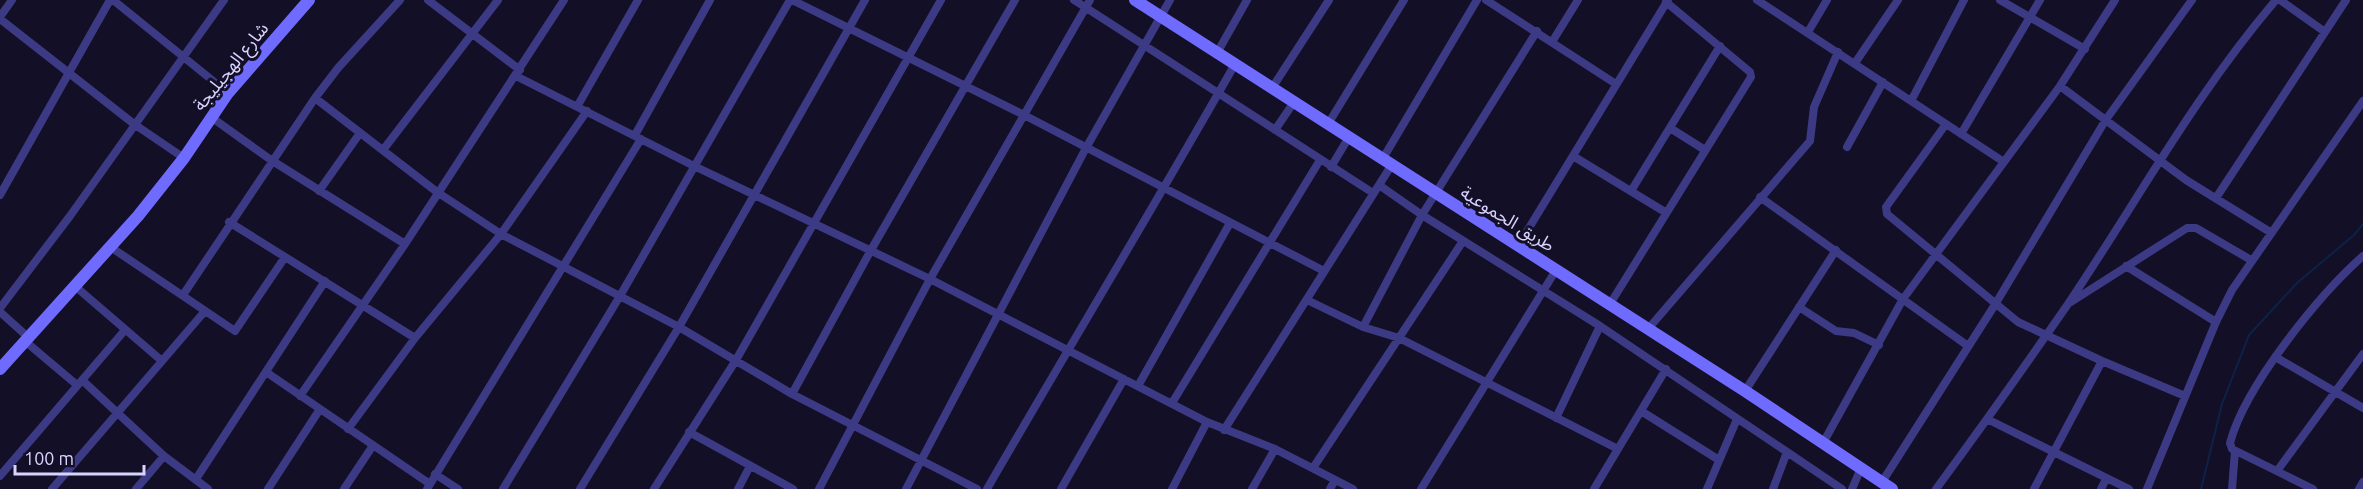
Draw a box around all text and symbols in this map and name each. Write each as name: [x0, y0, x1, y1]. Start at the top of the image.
street label: شارع الهجيليجة: [188, 18, 276, 117]
street label: طريق الجموعية: [1456, 181, 1559, 256]
scale bar: [15, 438, 144, 476]
text: 100 m: [24, 448, 74, 468]

